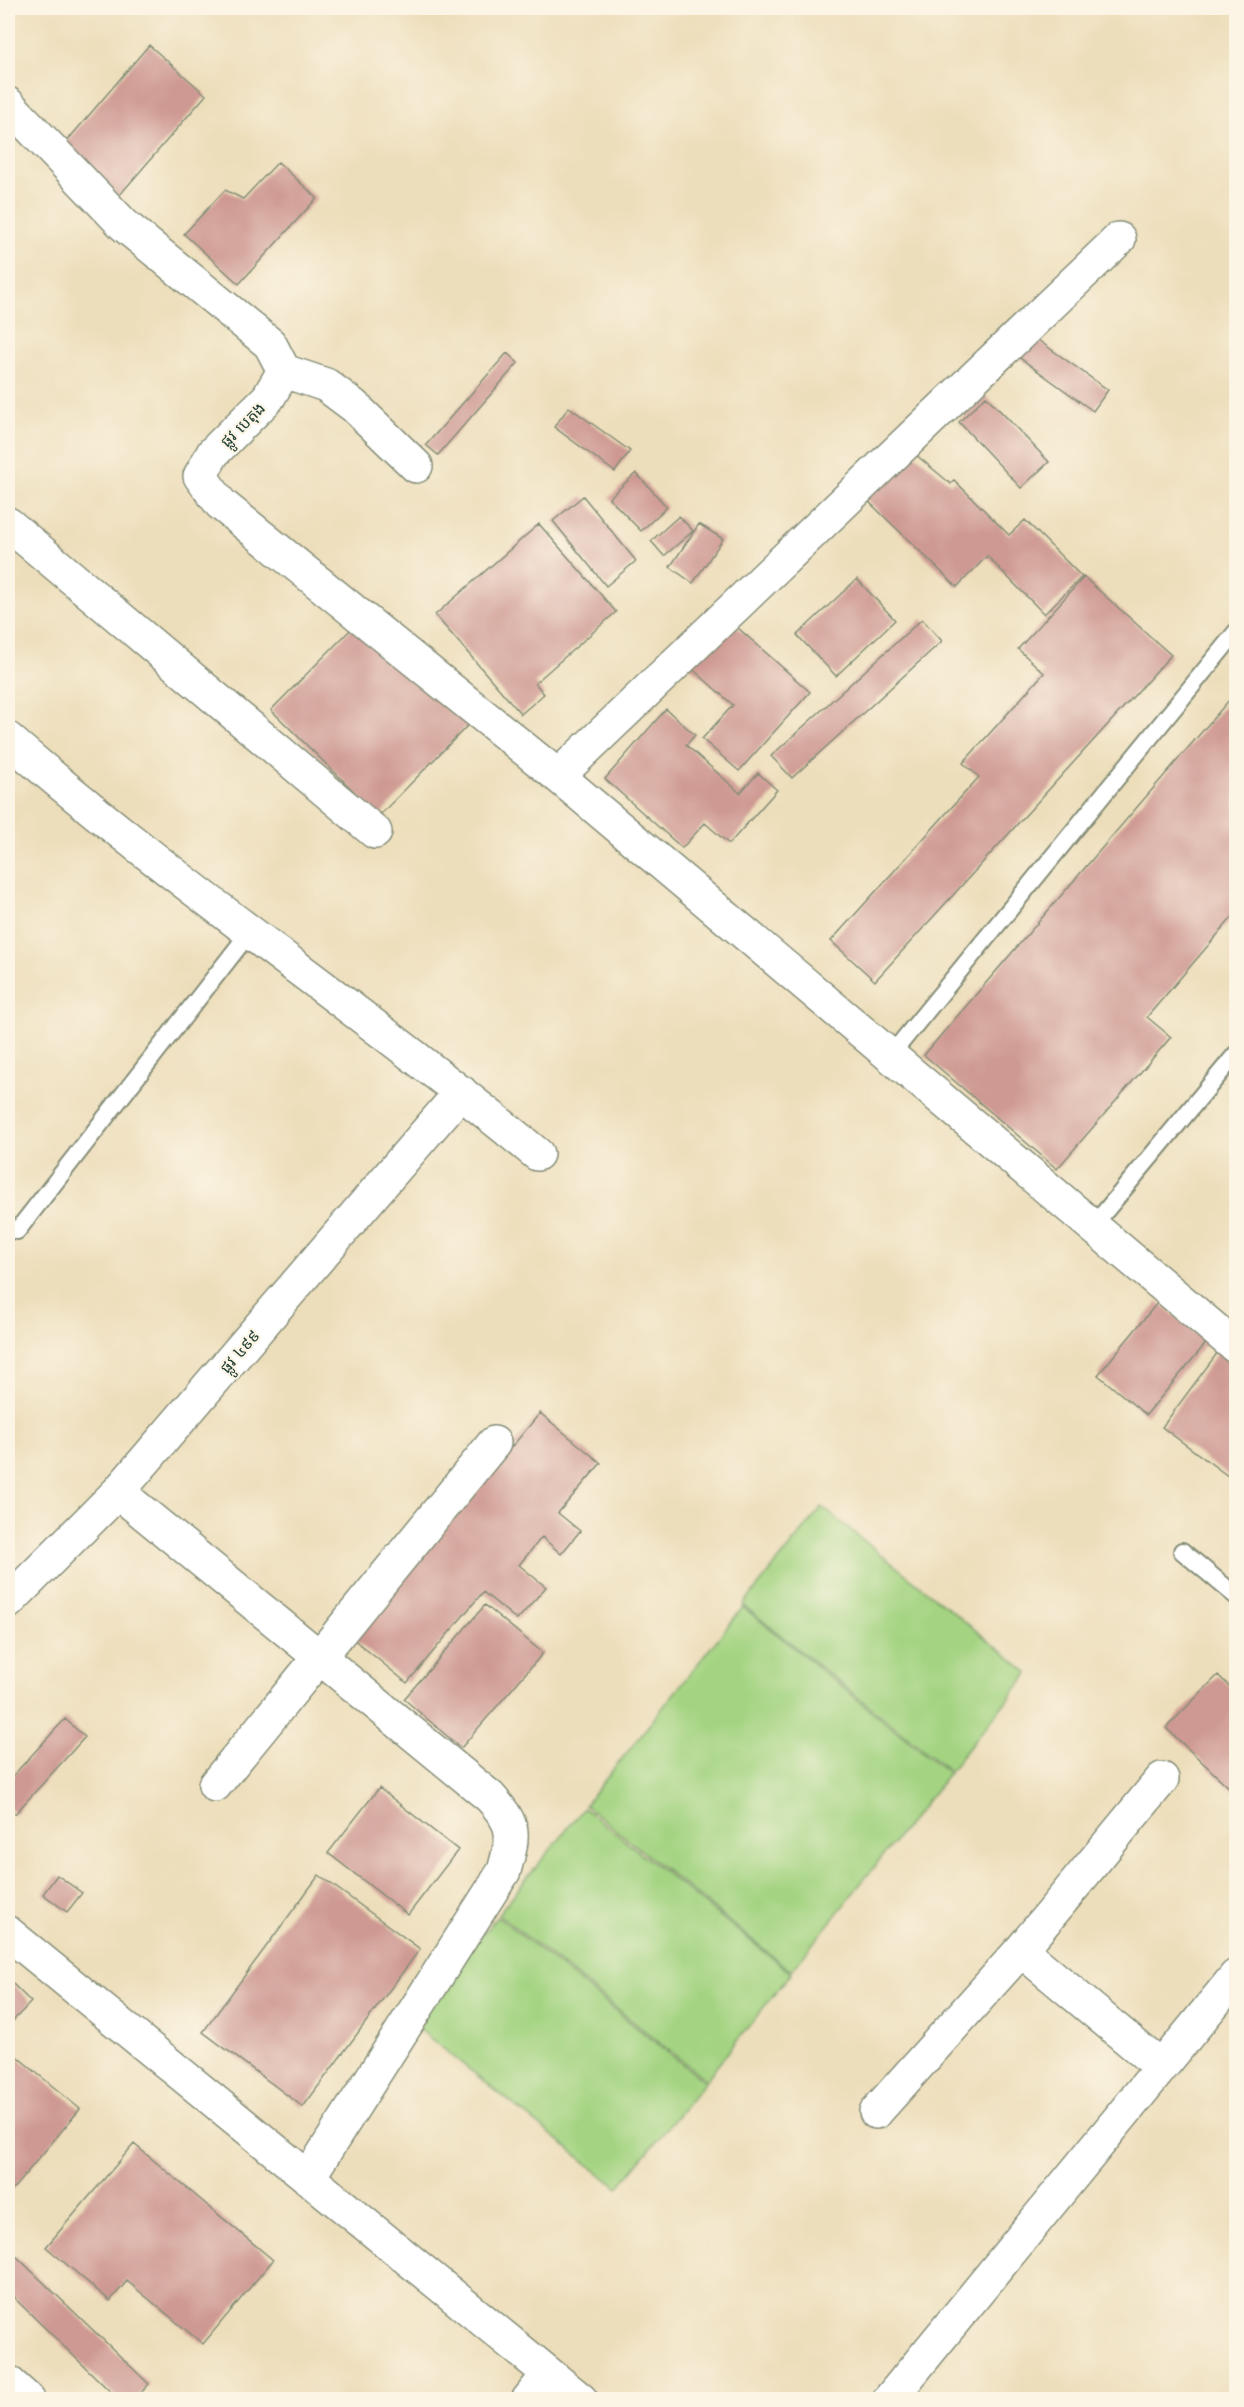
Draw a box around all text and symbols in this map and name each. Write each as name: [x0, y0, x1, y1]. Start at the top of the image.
street label: ផ្លូវ បេតុង: [215, 397, 272, 454]
street label: ផ្លូវ ៤៩៩: [214, 1325, 267, 1380]

